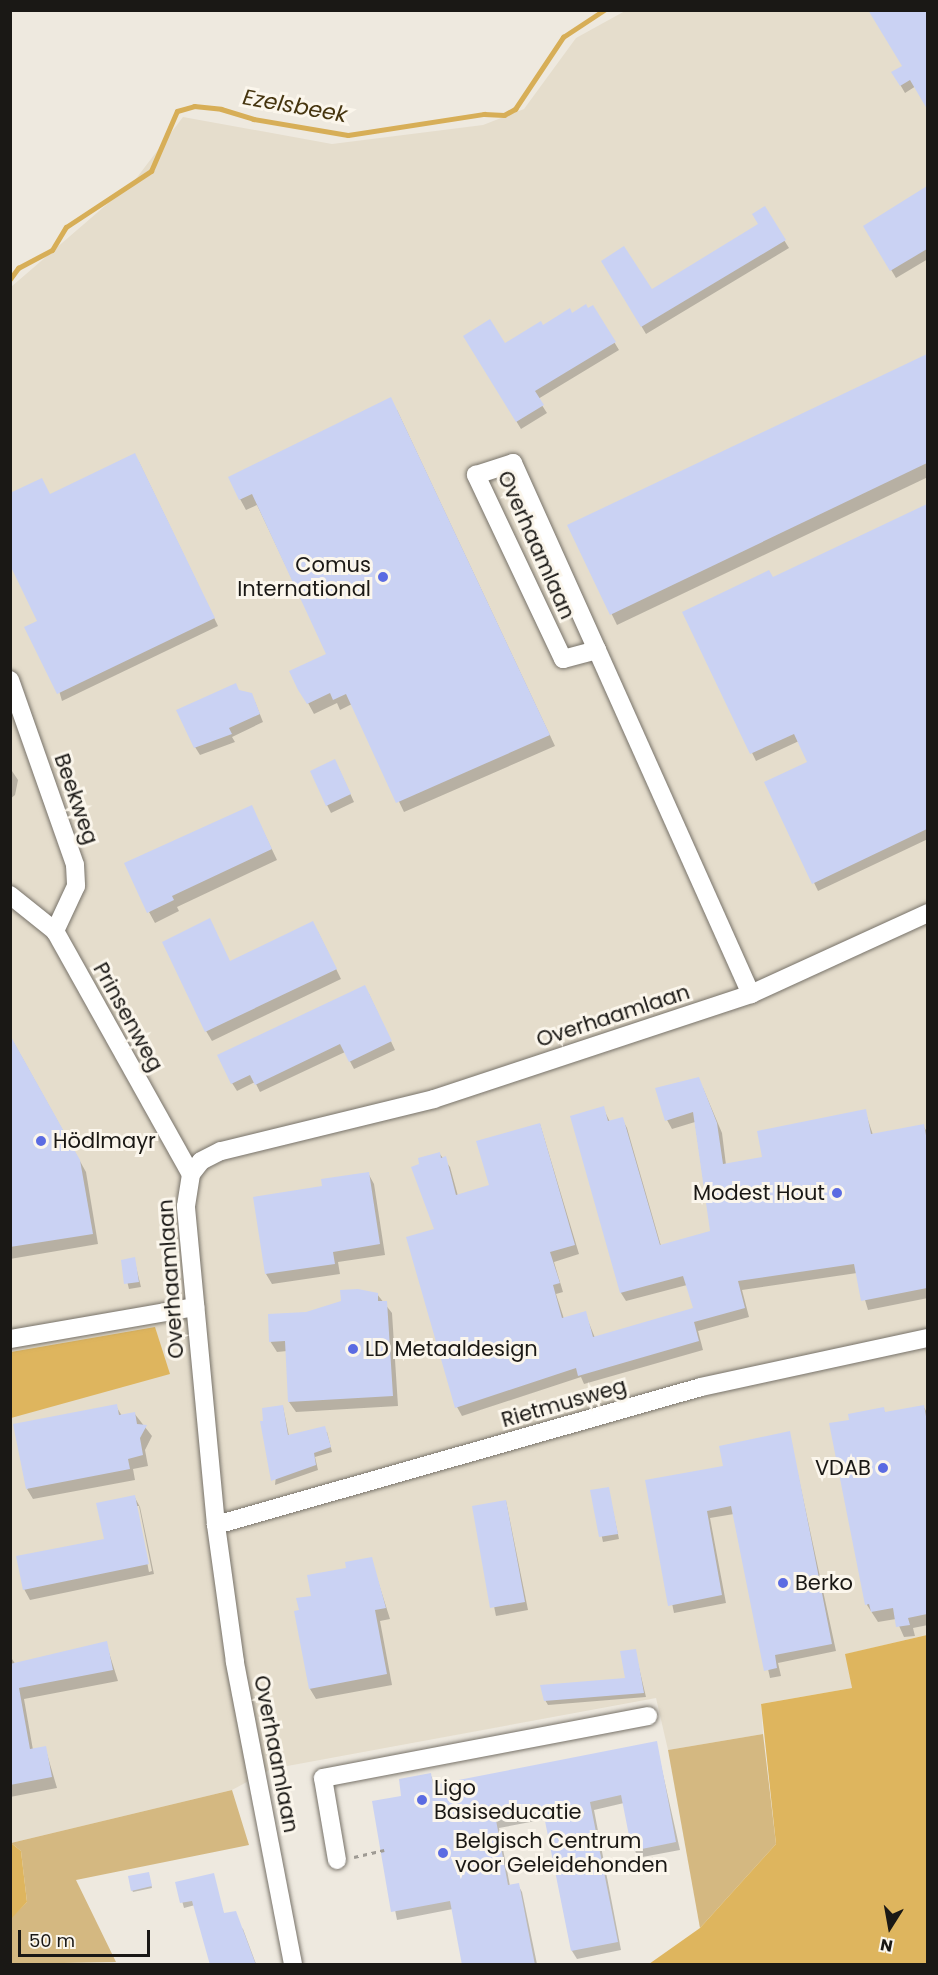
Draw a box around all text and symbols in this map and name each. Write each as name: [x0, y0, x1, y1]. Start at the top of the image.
water label: Ezelsbeek: [241, 84, 349, 128]
street label: Overhaamlaan: [492, 467, 580, 623]
place label: Comus International: [237, 552, 371, 602]
marker: Comus International: [376, 570, 390, 584]
street label: Beekweg: [49, 750, 103, 848]
street label: Prinsenweg: [88, 958, 168, 1076]
street label: Overhaamlaan: [533, 979, 693, 1053]
place label: Hödlmayr: [53, 1128, 156, 1154]
marker: Hödlmayr: [34, 1134, 48, 1148]
place label: Modest Hout: [693, 1180, 825, 1206]
marker: Modest Hout: [830, 1186, 844, 1200]
street label: Overhaamlaan: [153, 1199, 189, 1359]
place label: LD Metaaldesign: [365, 1336, 538, 1362]
marker: LD Metaaldesign: [346, 1342, 360, 1356]
street label: Rietmusweg: [498, 1373, 630, 1433]
place label: VDAB: [815, 1455, 871, 1481]
marker: VDAB: [876, 1461, 890, 1475]
place label: Berko: [795, 1570, 853, 1596]
marker: Berko: [776, 1576, 790, 1590]
street label: Overhaamlaan: [248, 1673, 304, 1835]
place label: Ligo Basiseducatie: [434, 1775, 582, 1825]
marker: Ligo Basiseducatie: [415, 1793, 429, 1807]
place label: Belgisch Centrum voor Geleidehonden: [455, 1828, 668, 1878]
marker: Belgisch Centrum voor Geleidehonden: [436, 1846, 450, 1860]
north arrow: [860, 1897, 920, 1957]
scale bar: [21, 1918, 153, 1956]
text: 50 m: [29, 1928, 75, 1953]
text: N: [878, 1933, 895, 1958]

